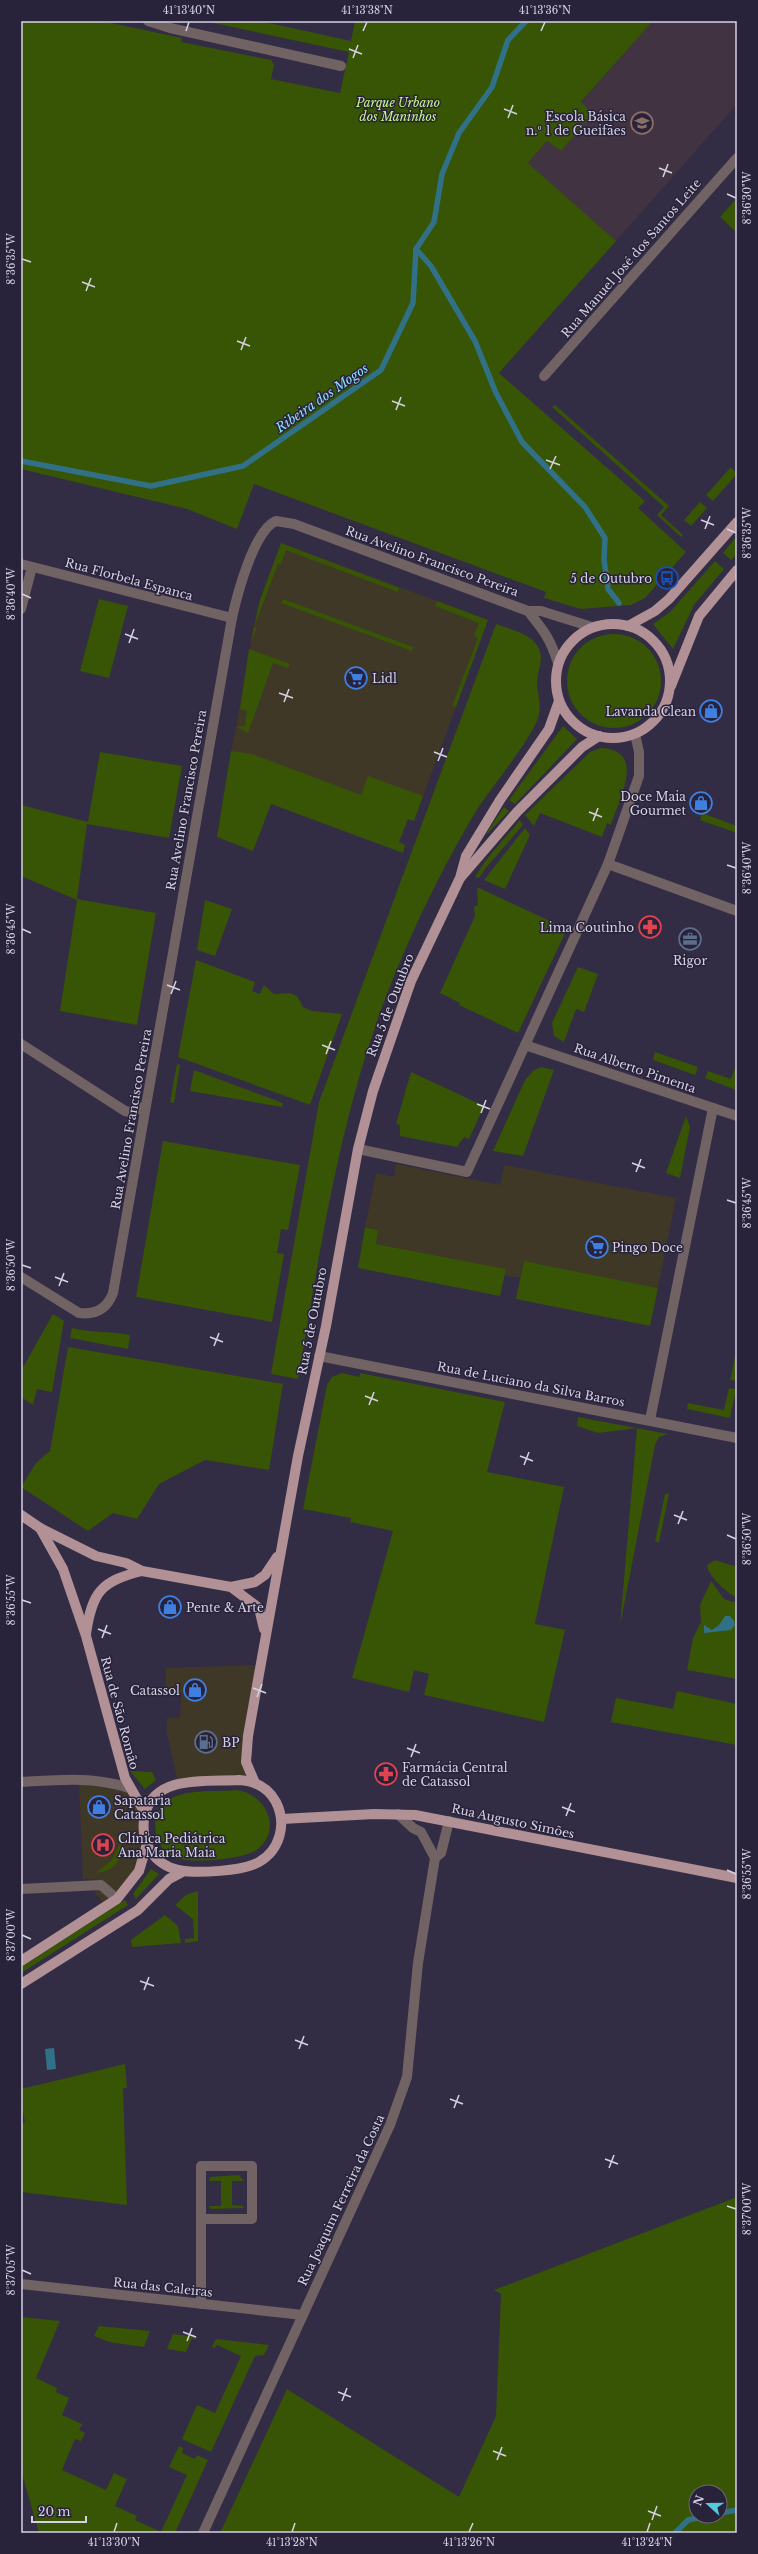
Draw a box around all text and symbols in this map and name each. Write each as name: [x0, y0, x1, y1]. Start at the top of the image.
text: 41°13'40"N: [163, 4, 215, 17]
text: 41°13'38"N: [341, 4, 393, 17]
text: 41°13'36"N: [519, 4, 571, 17]
park label: Parque Urbano dos Maninhos: [355, 95, 440, 124]
place label: Escola Básica n.º 1 de Gueifães: [526, 109, 626, 138]
school or university icon: Escola Básica n.º 1 de Gueifães: [629, 110, 655, 136]
text: 8°36'30"W: [741, 171, 754, 225]
street label: Rua Manuel José dos Santos Leite: [558, 175, 704, 341]
text: 8°36'35"W: [5, 233, 18, 285]
water label: Ribeira dos Mogos: [271, 360, 372, 437]
text: 8°36'35"W: [741, 507, 754, 559]
street label: Rua Avelino Francisco Pereira: [343, 523, 521, 599]
street label: Rua Florbela Espanca: [63, 555, 195, 603]
bus stop icon: 5 de Outubro: [654, 565, 680, 591]
text: 8°36'40"W: [5, 568, 18, 620]
place label: 5 de Outubro: [570, 571, 652, 586]
supermarket icon: Lidl: [343, 665, 369, 691]
place label: Lidl: [372, 671, 397, 686]
shop icon: Lavanda Clean: [698, 698, 724, 724]
place label: Lavanda Clean: [605, 704, 696, 719]
street label: Rua Avelino Francisco Pereira: [163, 708, 209, 891]
place label: Doce Maia Gourmet: [620, 789, 686, 818]
shop icon: Doce Maia Gourmet: [688, 790, 714, 816]
text: 8°36'40"W: [741, 842, 754, 894]
text: 8°36'45"W: [5, 903, 18, 954]
pharmacy icon: Lima Coutinho: [637, 914, 663, 940]
place label: Lima Coutinho: [540, 920, 634, 935]
office icon: Rigor: [677, 926, 703, 952]
street label: Rua 5 de Outubro: [363, 951, 417, 1059]
place label: Rigor: [673, 953, 707, 968]
street label: Rua Avelino Francisco Pereira: [108, 1027, 154, 1210]
street label: Rua Alberto Pimenta: [572, 1040, 698, 1096]
text: 8°36'45"W: [741, 1177, 754, 1228]
supermarket icon: Pingo Doce: [584, 1234, 610, 1260]
text: 8°36'50"W: [5, 1239, 18, 1291]
place label: Pingo Doce: [612, 1240, 683, 1255]
street label: Rua 5 de Outubro: [294, 1266, 330, 1376]
street label: Rua de Luciano da Silva Barros: [436, 1358, 626, 1410]
text: 8°36'50"W: [741, 1513, 754, 1565]
text: 8°36'55"W: [5, 1574, 18, 1625]
shop icon: Pente & Arte: [157, 1594, 183, 1620]
place label: Pente & Arte: [186, 1600, 264, 1615]
street label: Rua de São Romão: [98, 1655, 142, 1771]
shop icon: Catassol: [182, 1677, 208, 1703]
place label: Catassol: [130, 1683, 180, 1698]
fuel station icon: BP: [193, 1729, 219, 1755]
place label: BP: [222, 1735, 239, 1750]
place label: Farmácia Central de Catassol: [402, 1760, 508, 1789]
pharmacy icon: Farmácia Central de Catassol: [373, 1761, 399, 1787]
place label: Sapataria Catassol: [114, 1793, 171, 1822]
shop icon: Sapataria Catassol: [86, 1794, 112, 1820]
street label: Rua Augusto Simões: [450, 1801, 576, 1841]
place label: Clínica Pediátrica Ana Maria Maia: [117, 1831, 226, 1860]
hospital icon: Clínica Pediátrica Ana Maria Maia: [90, 1832, 116, 1858]
text: 8°36'55"W: [741, 1848, 754, 1899]
text: 8°37'00"W: [5, 1908, 18, 1961]
street label: Rua Joaquim Ferreira da Costa: [295, 2112, 388, 2288]
text: 8°37'00"W: [741, 2182, 754, 2235]
text: 8°37'05"W: [5, 2244, 18, 2296]
street label: Rua das Caleiras: [112, 2274, 214, 2300]
north arrow: [688, 2484, 728, 2524]
text: N: [690, 2492, 707, 2508]
scale bar: [32, 2498, 86, 2524]
text: 20 m: [38, 2504, 70, 2519]
text: 41°13'30"N: [88, 2536, 140, 2549]
text: 41°13'28"N: [266, 2536, 318, 2549]
text: 41°13'26"N: [443, 2536, 495, 2549]
text: 41°13'24"N: [621, 2536, 673, 2549]

